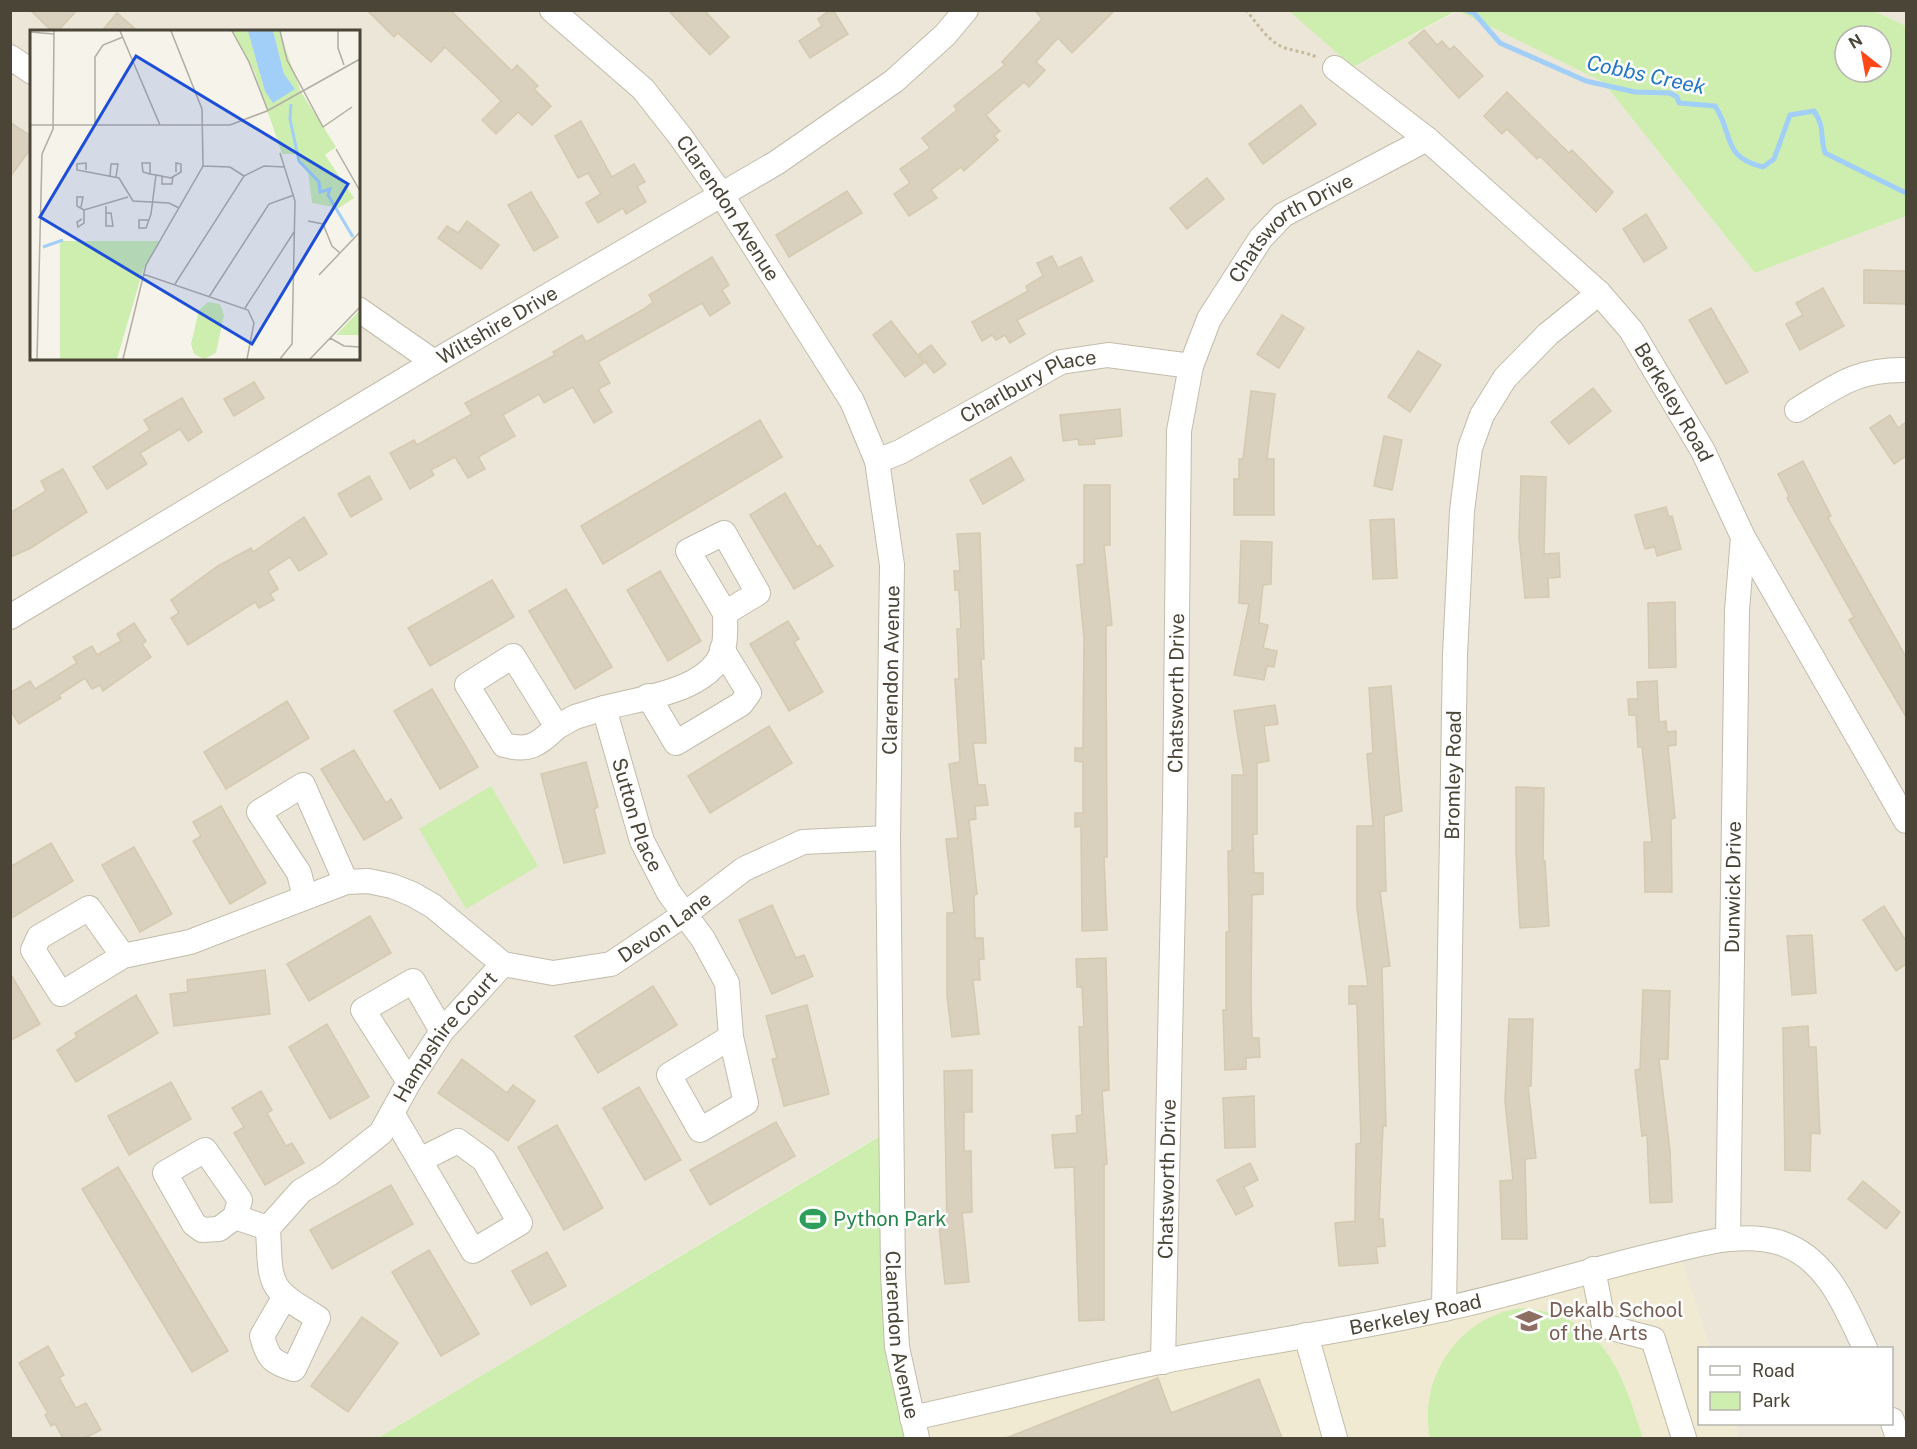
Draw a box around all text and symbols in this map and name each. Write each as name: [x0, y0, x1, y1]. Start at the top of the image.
north arrow: [1833, 24, 1893, 84]
inset map: [30, 30, 360, 360]
text: N: [1845, 30, 1866, 53]
water label: Cobbs Creek: [1584, 50, 1708, 99]
street label: Clarendon Avenue: [671, 131, 785, 285]
street label: Chatsworth Drive: [1223, 168, 1357, 287]
street label: Wiltshire Drive: [433, 281, 562, 370]
street label: Berkeley Road: [1629, 338, 1718, 466]
street label: Charlbury Place: [956, 345, 1098, 428]
street label: Clarendon Avenue: [878, 585, 904, 755]
street label: Chatsworth Drive: [1163, 613, 1189, 773]
street label: Bromley Road: [1440, 710, 1466, 840]
street label: Sutton Place: [607, 755, 668, 876]
street label: Dunwick Drive: [1720, 821, 1746, 953]
street label: Devon Lane: [613, 887, 716, 968]
street label: Hampshire Court: [388, 967, 502, 1106]
street label: Chatsworth Drive: [1153, 1099, 1181, 1259]
sports icon: Python Park: [798, 1204, 828, 1234]
place label: Python Park: [833, 1207, 947, 1231]
street label: Clarendon Avenue: [881, 1251, 924, 1421]
street label: Berkeley Road: [1347, 1289, 1484, 1340]
place label: Dekalb School of the Arts: [1549, 1298, 1683, 1345]
school or university icon: Dekalb School of the Arts: [1514, 1306, 1544, 1336]
legend: [1698, 1347, 1893, 1425]
text: Road: [1752, 1360, 1795, 1381]
text: Park: [1752, 1390, 1790, 1411]

